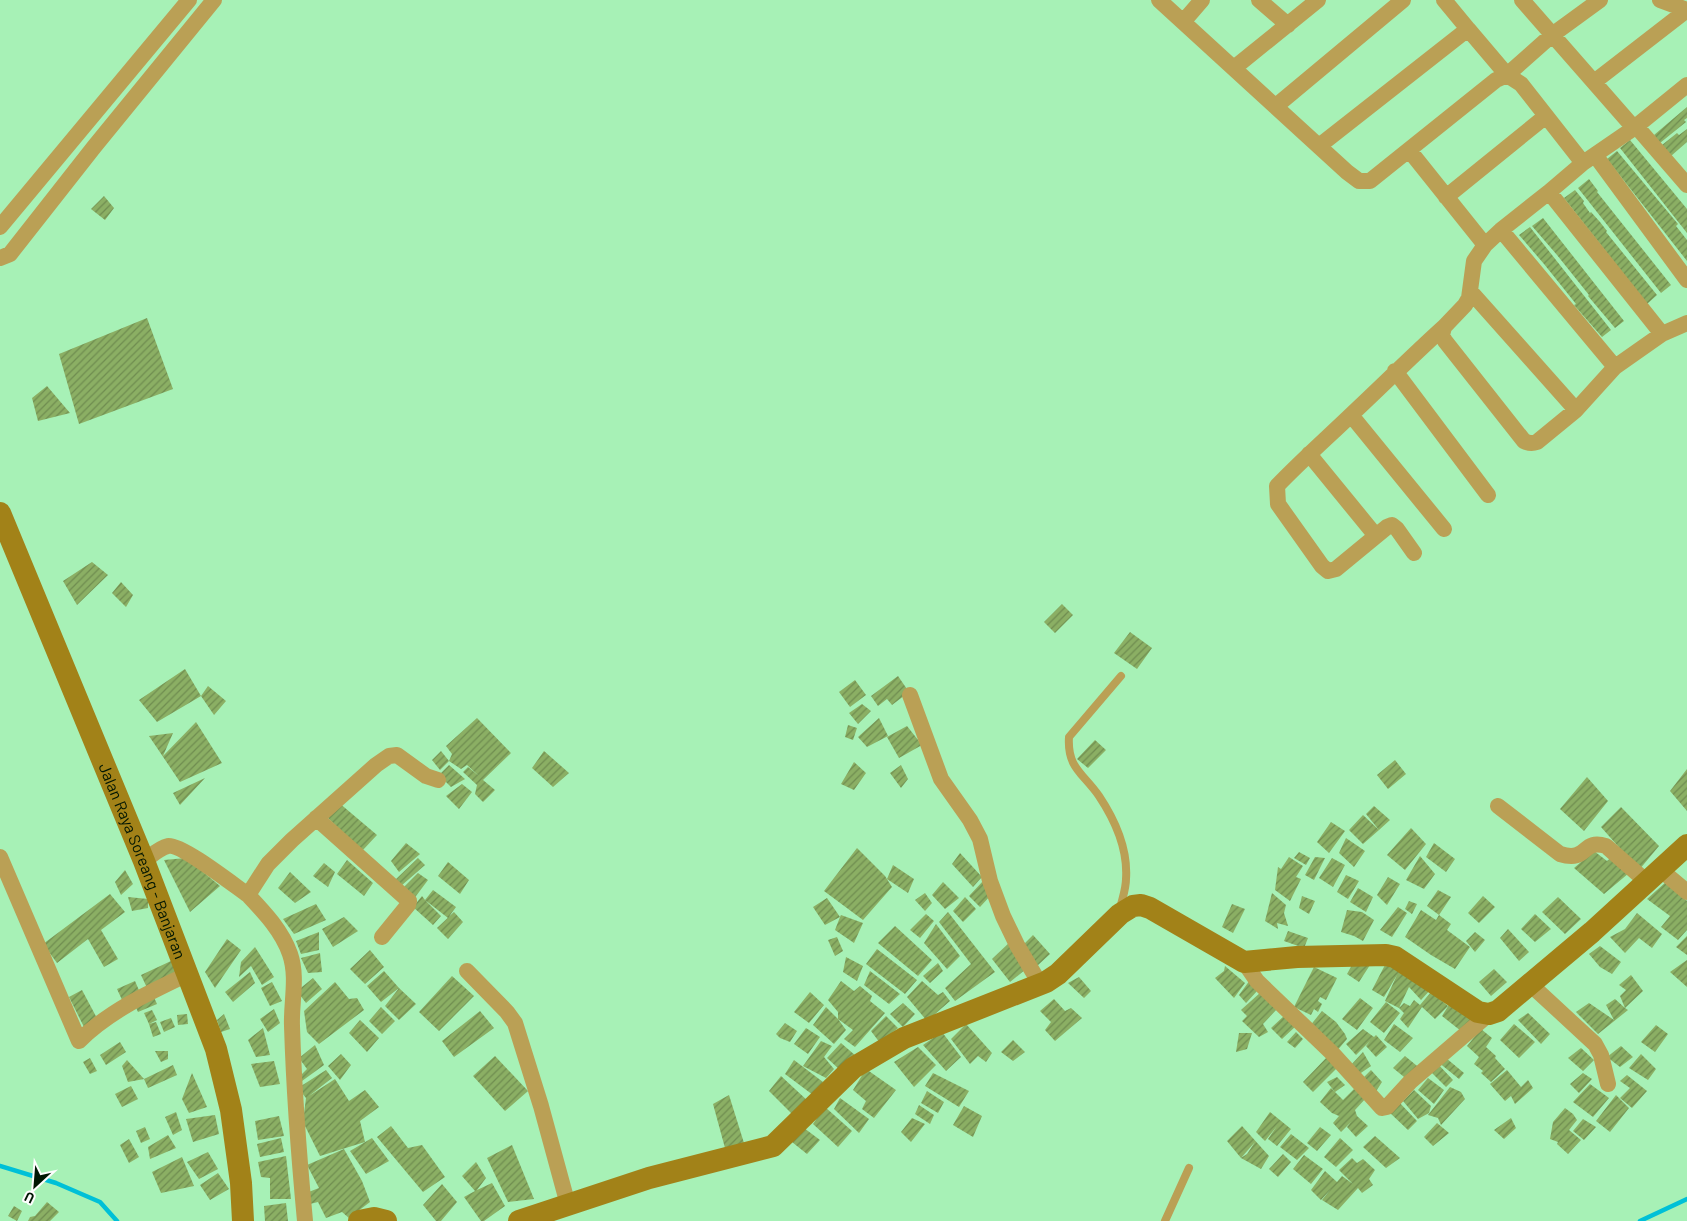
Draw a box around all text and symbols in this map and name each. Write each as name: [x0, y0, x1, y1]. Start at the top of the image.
street label: Jalan Raya Soreang - Banjaran: [95, 760, 191, 961]
north arrow: [10, 1161, 60, 1211]
text: U: [21, 1188, 37, 1208]

